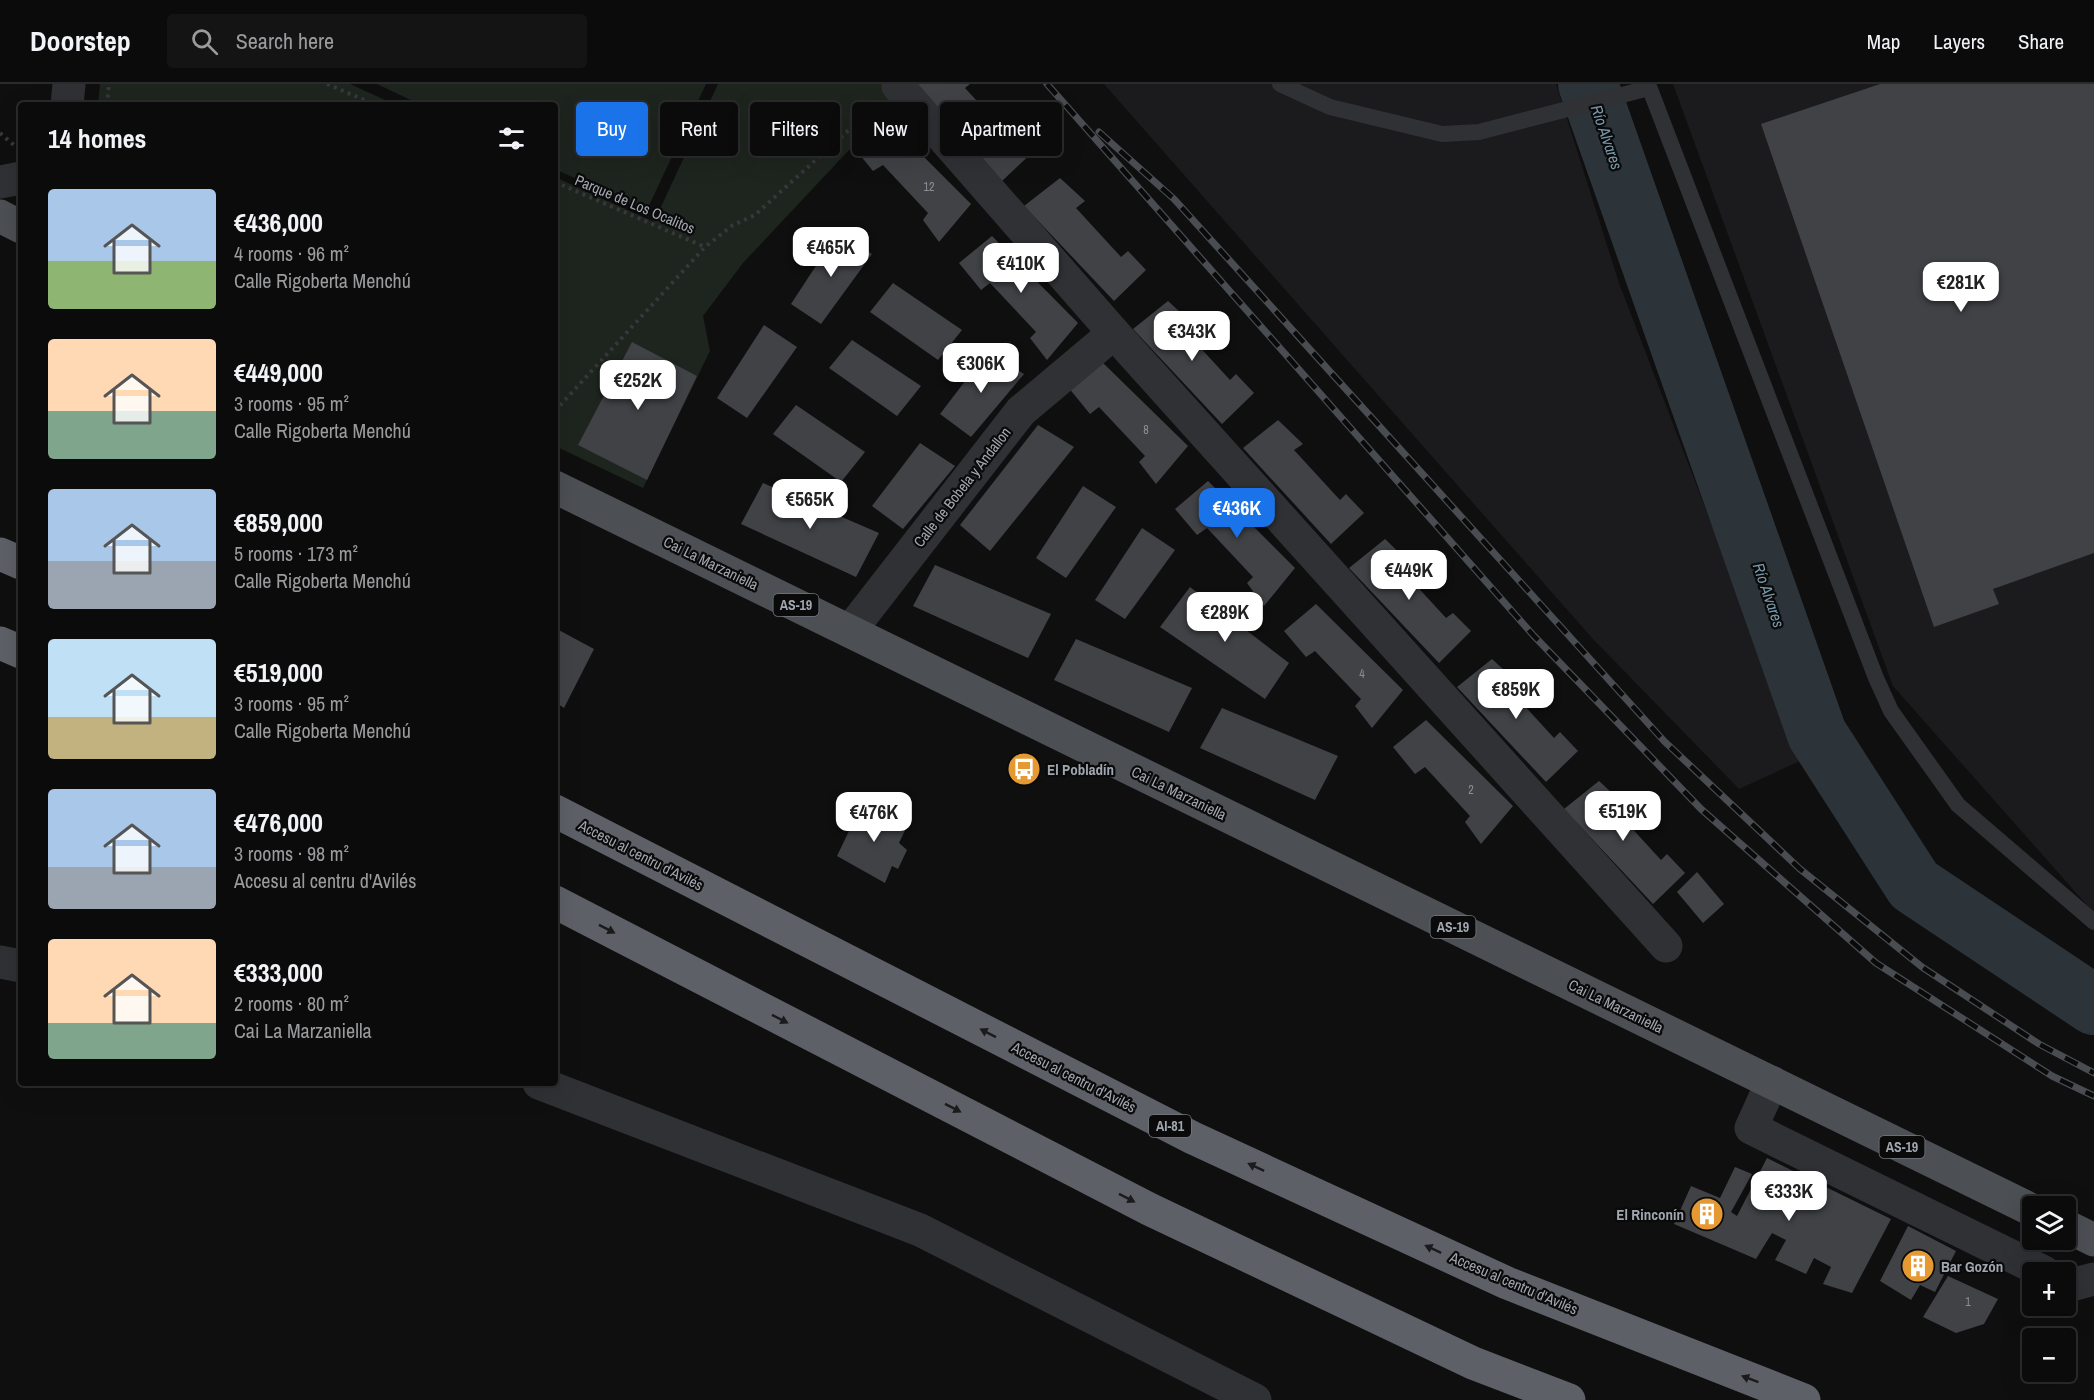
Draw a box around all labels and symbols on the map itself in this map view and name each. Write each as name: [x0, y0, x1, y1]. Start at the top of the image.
water label: Río Alvares: [1586, 102, 1628, 173]
street label: Parque de Los Ocalitos: [572, 169, 698, 239]
house number: 12: [924, 179, 934, 195]
pin: €465K: [789, 227, 873, 278]
pin: €410K: [979, 243, 1063, 294]
pin: €281K: [1919, 262, 2003, 313]
pin: €343K: [1150, 311, 1234, 362]
pin: €306K: [939, 343, 1023, 394]
pin: €252K: [596, 360, 680, 411]
house number: 8: [1143, 422, 1149, 438]
street label: Calle de Bobela y Andallon: [908, 423, 1016, 551]
pin: €565K: [768, 479, 852, 530]
pin: €436K: [1195, 488, 1279, 539]
street label: Cai La Marzaniella: [660, 531, 762, 595]
pin: €449K: [1367, 550, 1451, 601]
water label: Río Alvares: [1748, 560, 1790, 631]
pin: €289K: [1183, 592, 1267, 643]
road number: AS-19: [774, 594, 818, 616]
house number: 4: [1359, 666, 1365, 682]
pin: €859K: [1474, 669, 1558, 720]
bus stop icon: El Pobladín: [1006, 751, 1042, 787]
place label: El Pobladín: [1047, 759, 1114, 780]
street label: Cai La Marzaniella: [1128, 761, 1230, 825]
house number: 2: [1468, 782, 1474, 798]
pin: €519K: [1581, 791, 1665, 842]
pin: €476K: [832, 792, 916, 843]
street label: Accesu al centru d'Avilés: [574, 814, 707, 895]
road number: AS-19: [1430, 916, 1476, 938]
one-way arrow: [599, 924, 616, 934]
street label: Cai La Marzaniella: [1565, 974, 1667, 1038]
one-way arrow: [772, 1014, 789, 1024]
one-way arrow: [979, 1028, 996, 1038]
street label: Accesu al centru d'Avilés: [1007, 1036, 1140, 1117]
one-way arrow: [945, 1104, 962, 1113]
road number: AI-81: [1149, 1115, 1191, 1137]
road number: AS-19: [1880, 1136, 1924, 1158]
one-way arrow: [1248, 1163, 1265, 1172]
pin: €333K: [1747, 1171, 1831, 1222]
one-way arrow: [1118, 1193, 1135, 1203]
building icon: El Rinconín: [1689, 1196, 1725, 1232]
place label: El Rinconín: [1616, 1204, 1684, 1225]
one-way arrow: [1424, 1244, 1442, 1254]
street label: Accesu al centru d'Avilés: [1446, 1246, 1581, 1319]
building icon: Bar Gozón: [1900, 1248, 1936, 1284]
place label: Bar Gozón: [1941, 1256, 2003, 1277]
house number: 1: [1965, 1294, 1971, 1310]
one-way arrow: [1741, 1373, 1759, 1383]

